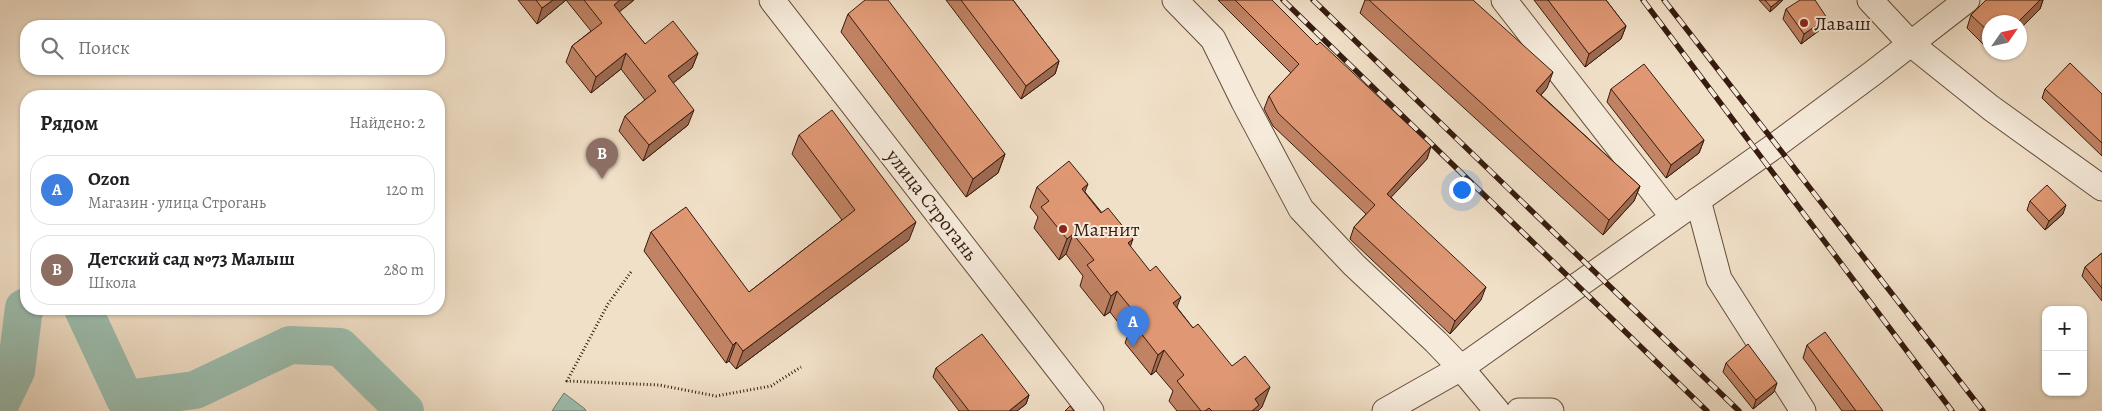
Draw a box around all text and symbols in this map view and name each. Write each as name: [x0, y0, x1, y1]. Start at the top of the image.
place label: Лаваш: [1814, 10, 1871, 37]
north arrow: [1982, 15, 2027, 60]
marker: Лаваш: [1798, 17, 1810, 29]
search box: [20, 20, 445, 75]
icon: search: [38, 34, 66, 62]
text: Поиск: [78, 35, 130, 61]
text: Рядом: [40, 109, 98, 137]
text: Найдено: 2: [349, 112, 425, 134]
pin: B: [586, 138, 618, 179]
street label: улица Строгань: [879, 143, 984, 267]
text: Ozon: [88, 166, 130, 192]
your location: [1449, 177, 1475, 203]
text: A: [52, 179, 62, 201]
text: 120 m: [386, 179, 424, 201]
text: Магазин · улица Строгань: [88, 192, 266, 214]
place label: Магнит: [1073, 216, 1140, 243]
marker: Магнит: [1057, 223, 1069, 235]
text: Детский сад №73 Малыш: [88, 246, 295, 272]
text: B: [52, 259, 62, 281]
text: 280 m: [384, 259, 424, 281]
text: Школа: [88, 272, 136, 294]
pin: A: [1117, 306, 1149, 347]
map controls: [2042, 306, 2087, 396]
button: +: [2042, 306, 2087, 351]
button: −: [2042, 351, 2087, 396]

